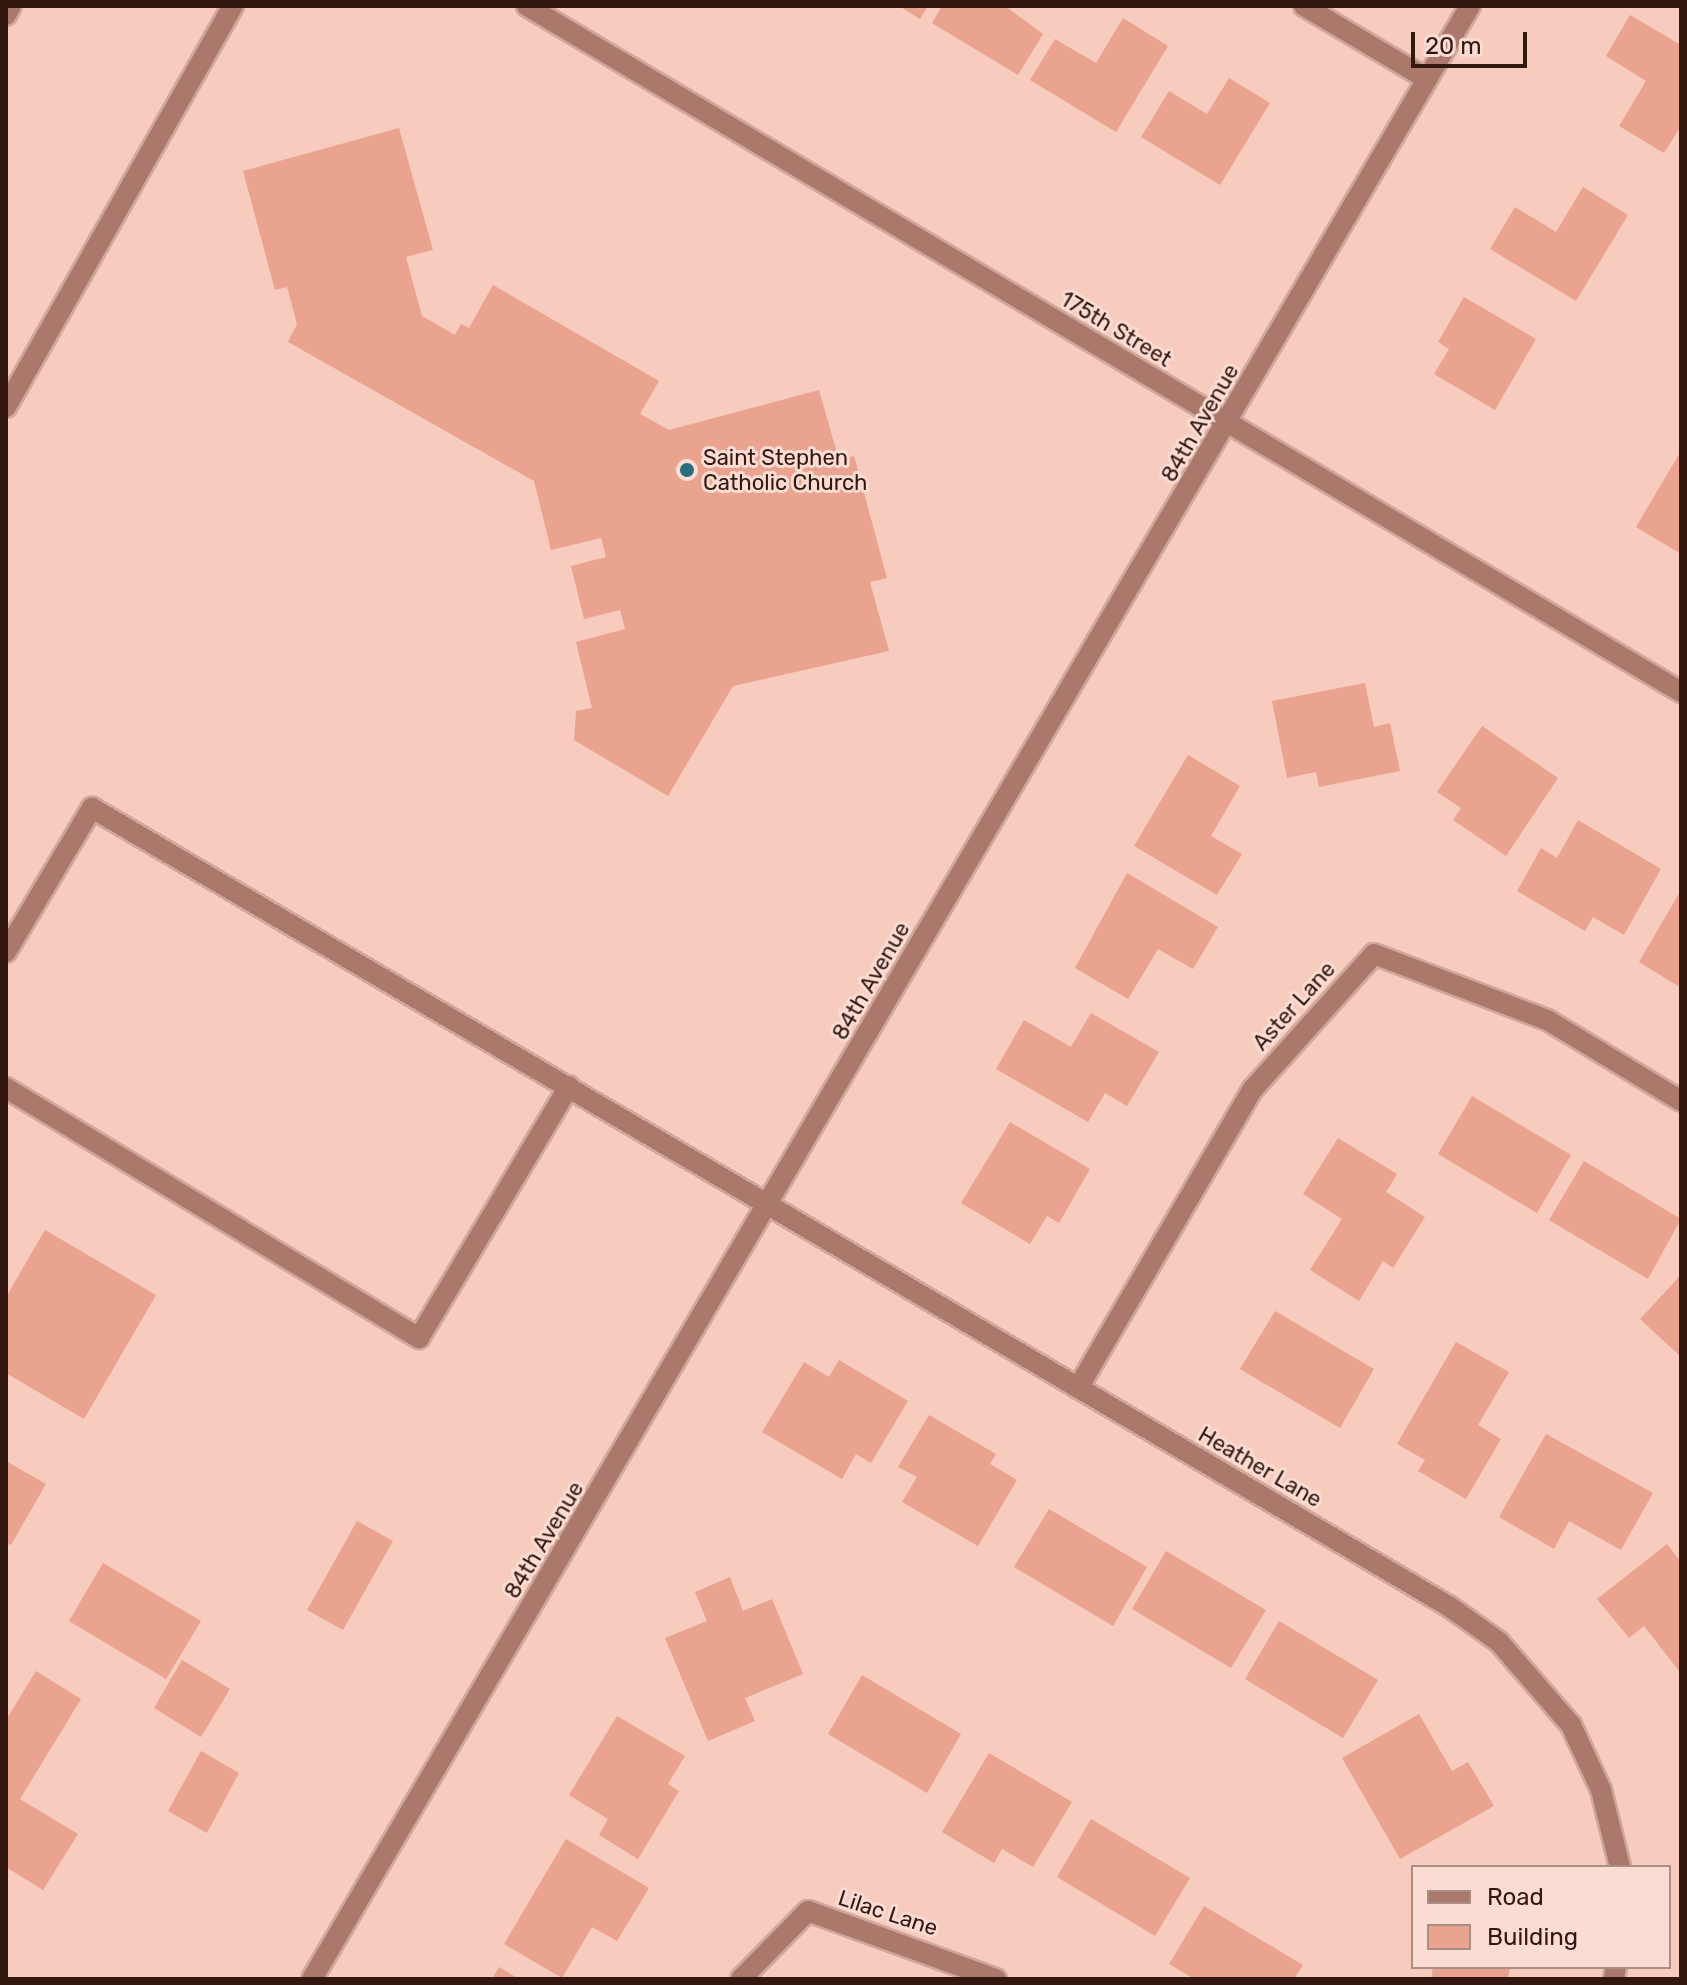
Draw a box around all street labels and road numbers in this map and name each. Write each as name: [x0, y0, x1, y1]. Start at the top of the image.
street label: 175th Street: [1056, 286, 1176, 372]
street label: 84th Avenue: [1156, 359, 1244, 487]
street label: 84th Avenue: [827, 917, 915, 1045]
street label: Aster Lane: [1247, 956, 1341, 1056]
street label: Heather Lane: [1194, 1421, 1326, 1513]
street label: 84th Avenue: [499, 1477, 589, 1603]
street label: Lilac Lane: [835, 1885, 941, 1941]

